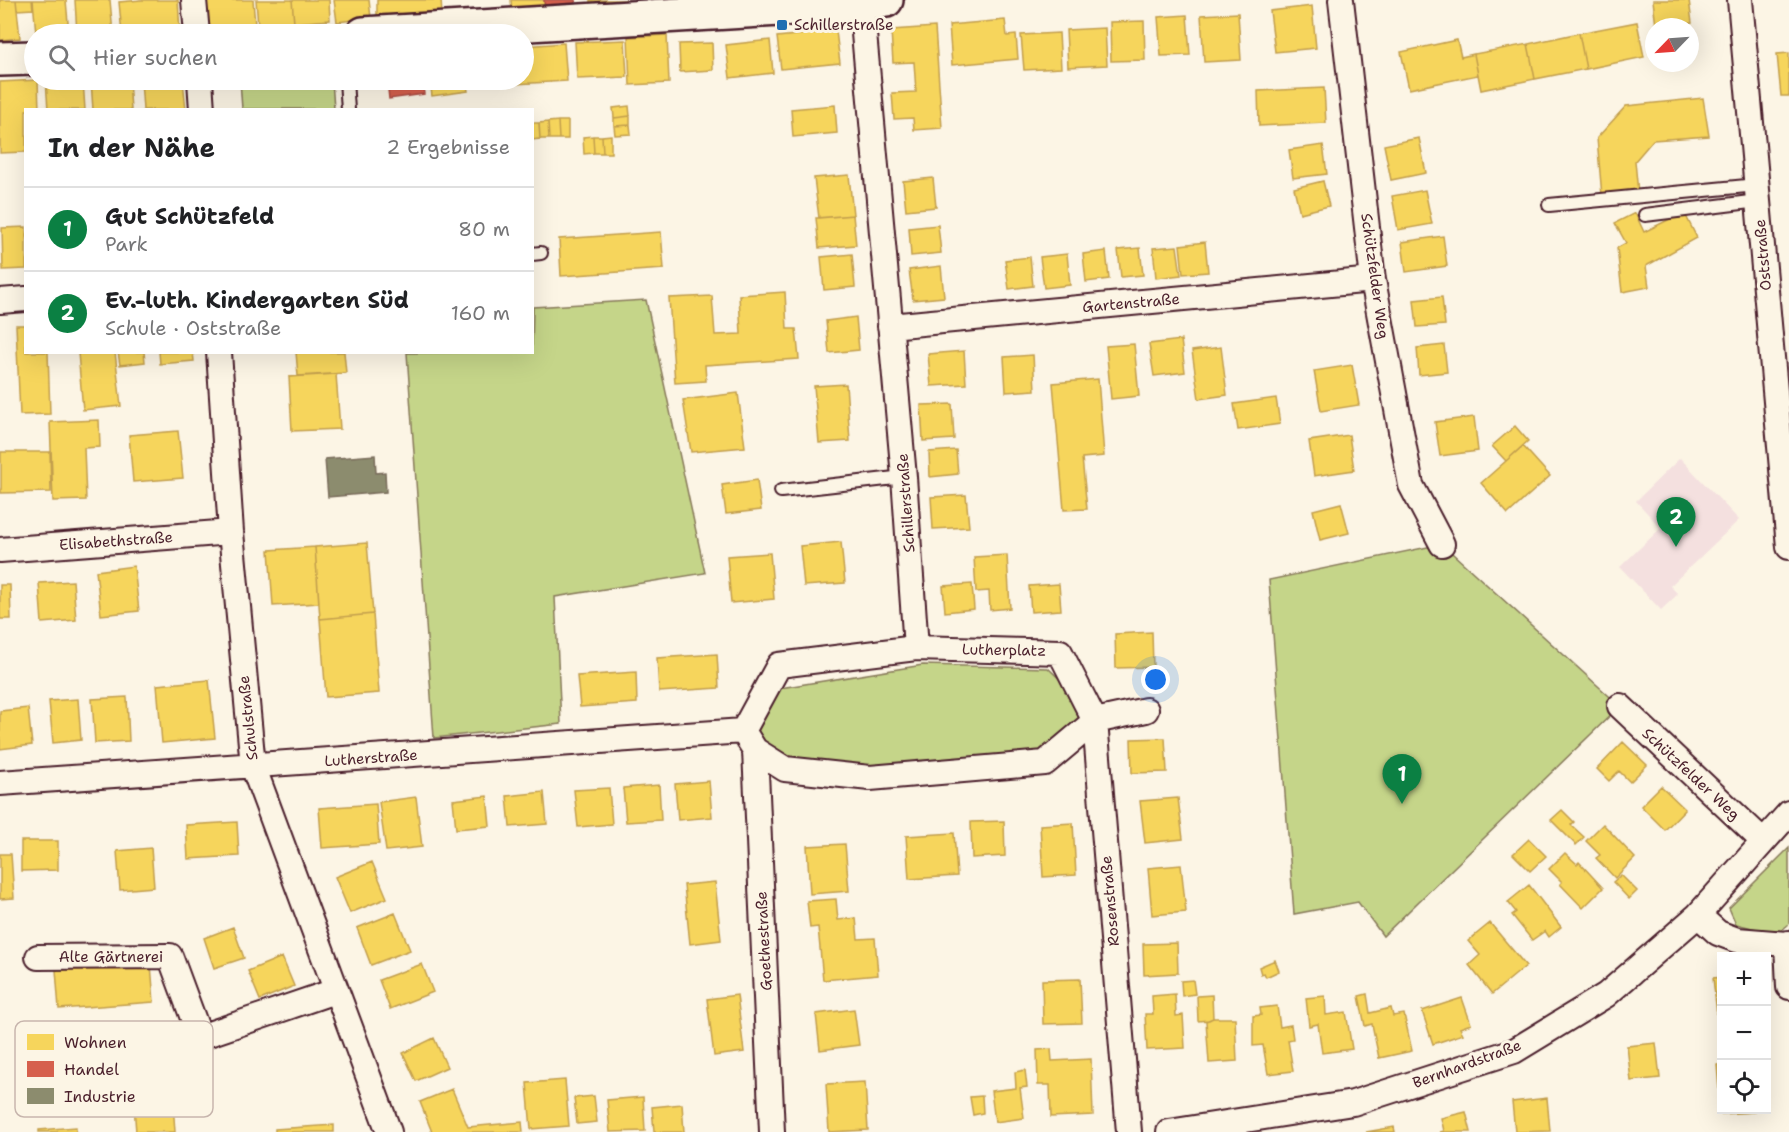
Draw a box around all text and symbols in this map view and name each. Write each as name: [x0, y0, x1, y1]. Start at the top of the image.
place label: Schillerstraße: [794, 15, 893, 35]
marker: Schillerstraße: [775, 18, 789, 32]
north arrow: [1645, 18, 1699, 72]
search box: [24, 24, 534, 90]
icon: search: [45, 41, 78, 74]
text: Hier suchen: [93, 43, 218, 72]
text: In der Nähe: [48, 130, 215, 165]
text: 2 Ergebnisse: [386, 134, 510, 160]
text: Gut Schützfeld: [105, 202, 274, 231]
street label: Schützfelder Weg: [1356, 212, 1394, 340]
text: 1: [63, 216, 72, 242]
text: 80 m: [458, 216, 510, 242]
street label: Oststraße: [1750, 218, 1776, 292]
text: Park: [105, 231, 148, 257]
text: Ev.-luth. Kindergarten Süd: [105, 286, 409, 315]
street label: Gartenstraße: [1081, 289, 1181, 317]
text: 2: [61, 300, 75, 326]
text: 160 m: [451, 300, 510, 326]
text: Schule · Oststraße: [105, 315, 281, 341]
street label: Schillerstraße: [893, 453, 919, 553]
pin: 2: [1656, 498, 1696, 547]
street label: Elisabethstraße: [59, 527, 173, 555]
street label: Lutherplatz: [962, 639, 1046, 661]
your location: [1141, 665, 1170, 694]
street label: Schulstraße: [234, 675, 262, 761]
street label: Schützfelder Weg: [1638, 723, 1744, 825]
street label: Lutherstraße: [324, 745, 418, 771]
pin: 1: [1382, 754, 1422, 804]
street label: Rosenstraße: [1096, 855, 1124, 947]
street label: Goethestraße: [751, 891, 777, 991]
street label: Alte Gärtnerei: [59, 947, 163, 967]
map controls: [1717, 952, 1771, 1114]
button: +: [1717, 952, 1771, 1006]
button: −: [1717, 1006, 1771, 1060]
legend: [15, 1021, 213, 1117]
text: Wohnen: [64, 1032, 127, 1053]
street label: Bernhardstraße: [1410, 1035, 1524, 1093]
text: Handel: [64, 1059, 119, 1080]
button: locate: [1717, 1060, 1771, 1114]
text: Industrie: [64, 1086, 136, 1107]

